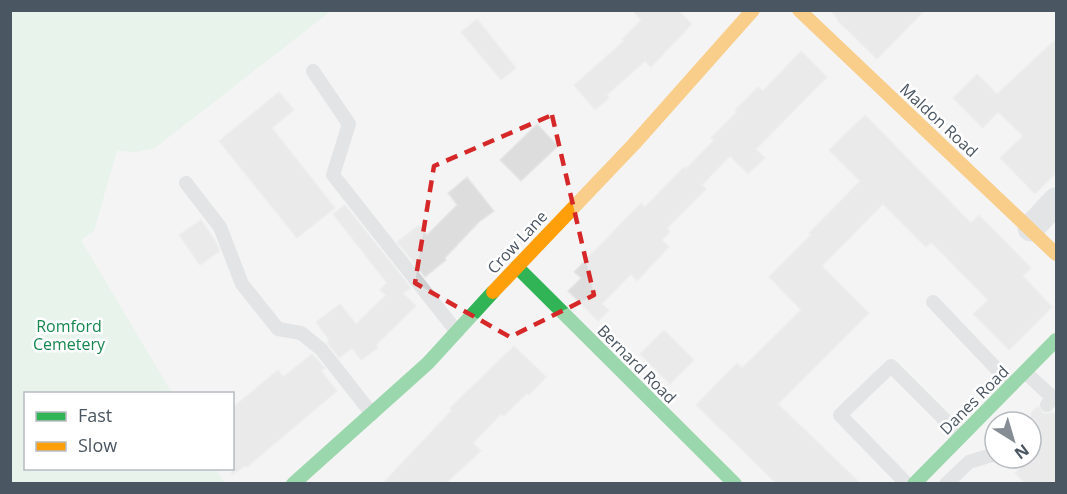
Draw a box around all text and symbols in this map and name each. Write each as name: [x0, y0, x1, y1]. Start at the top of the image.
street label: Maldon Road: [895, 78, 983, 162]
street label: Crow Lane: [482, 206, 552, 278]
park label: Romford Cemetery: [33, 315, 106, 355]
street label: Bernard Road: [593, 320, 681, 408]
street label: Danes Road: [935, 361, 1013, 439]
legend: [24, 392, 234, 470]
text: Fast: [78, 403, 112, 427]
north arrow: [983, 410, 1043, 470]
text: Slow: [78, 433, 117, 457]
text: N: [1010, 439, 1034, 465]

